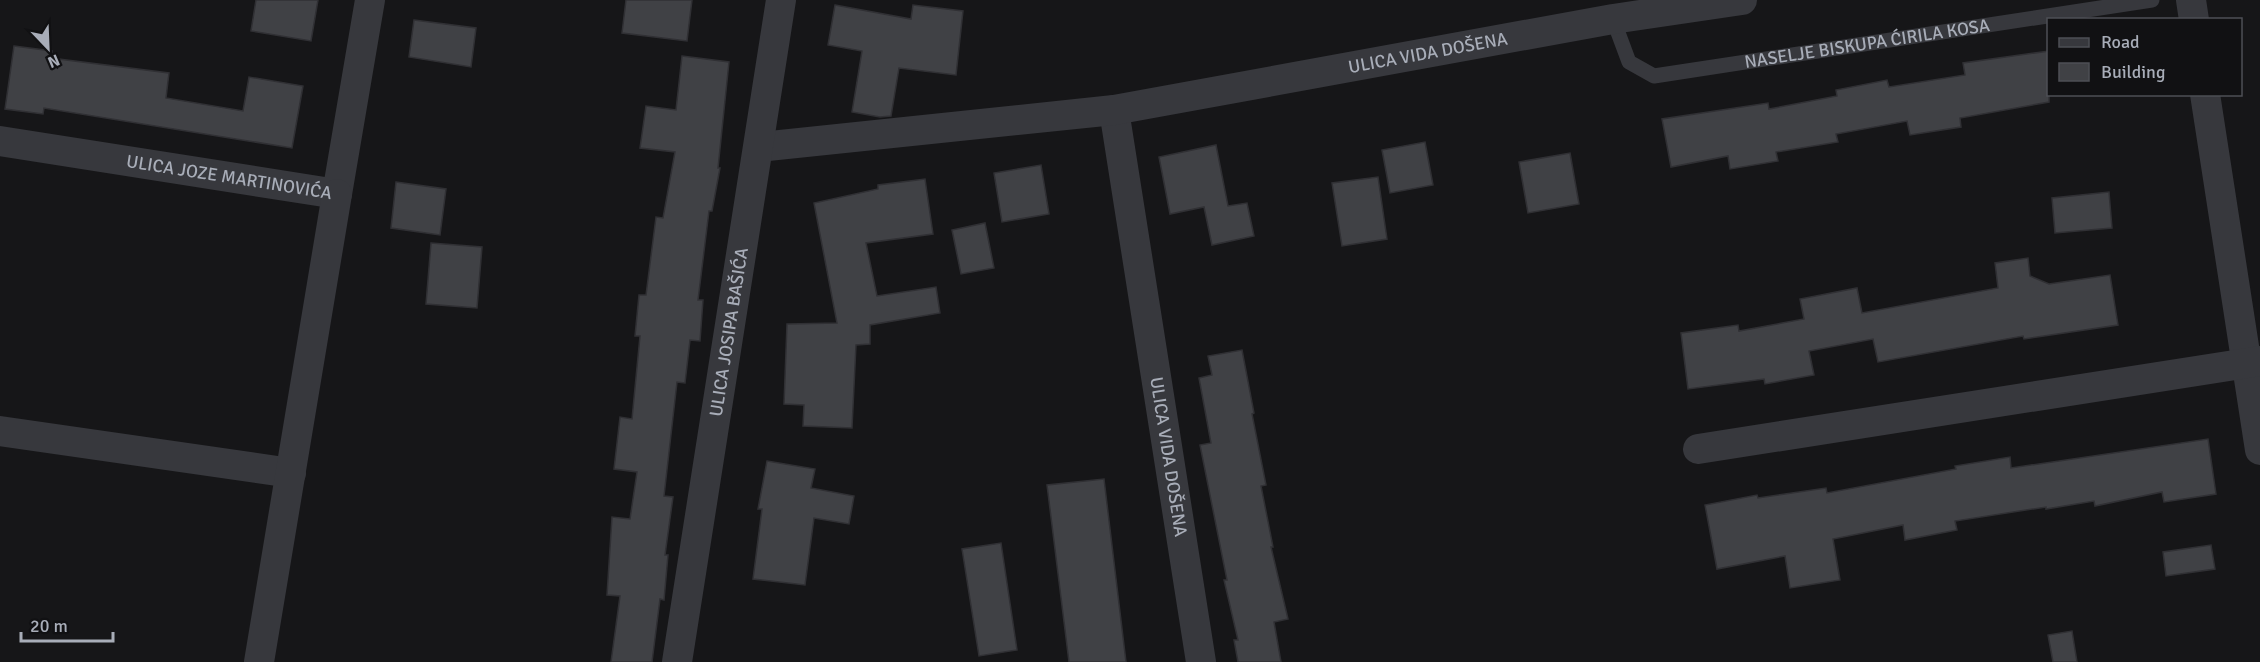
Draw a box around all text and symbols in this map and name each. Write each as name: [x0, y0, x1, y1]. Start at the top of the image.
street label: NASELJE BISKUPA ĆIRILA KOSA: [1743, 14, 1991, 73]
north arrow: [18, 18, 78, 78]
legend: [2047, 18, 2242, 96]
street label: ULICA VIDA DOŠENA: [1346, 27, 1509, 78]
text: Road: [2101, 31, 2140, 53]
text: N: [44, 50, 63, 72]
text: Building: [2101, 61, 2165, 83]
street label: ULICA JOZE MARTINOVIĆA: [125, 150, 334, 204]
street label: ULICA JOSIPA BAŠIĆA: [705, 246, 753, 418]
street label: ULICA VIDA DOŠENA: [1145, 375, 1192, 538]
scale bar: [21, 605, 112, 643]
text: 20 m: [30, 615, 68, 637]

